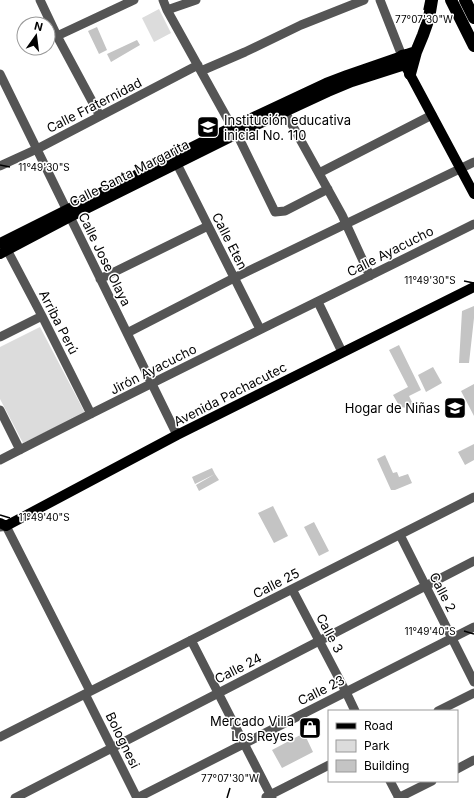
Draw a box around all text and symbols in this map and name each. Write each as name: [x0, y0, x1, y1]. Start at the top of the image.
text: 77°07'30"W: [395, 13, 453, 25]
north arrow: [16, 16, 56, 56]
text: N: [33, 18, 44, 34]
street label: Calle Fraternidad: [44, 74, 144, 136]
place label: Institución educativa inicial No. 110: [224, 112, 351, 143]
school or university icon: Institución educativa inicial No. 110: [195, 114, 221, 140]
street label: Calle Santa Margarita: [67, 136, 191, 210]
text: 11°49'30"S: [18, 161, 70, 173]
street label: Calle Jose Olaya: [75, 209, 135, 309]
street label: Calle Eten: [209, 210, 251, 272]
street label: Calle Ayacucho: [344, 222, 436, 280]
text: 11°49'30"S: [404, 274, 456, 286]
street label: Arriba Perú: [36, 287, 82, 357]
street label: Jirón Ayacucho: [107, 340, 199, 398]
street label: Avenida Pachacutec: [171, 359, 289, 429]
school or university icon: Hogar de Niñas: [442, 395, 468, 421]
place label: Hogar de Niñas: [345, 400, 440, 416]
text: 11°49'40"S: [18, 511, 70, 523]
street label: Calle 25: [250, 564, 302, 602]
street label: Calle 2: [426, 570, 460, 614]
street label: Calle 3: [313, 611, 347, 655]
text: 11°49'40"S: [404, 625, 456, 637]
street label: Calle 24: [212, 649, 264, 687]
street label: Calle 23: [295, 671, 347, 709]
street label: Bolognesi: [103, 709, 143, 771]
legend: [328, 710, 458, 782]
place label: Mercado Villa Los Reyes: [210, 713, 294, 744]
shop icon: Mercado Villa Los Reyes: [297, 715, 323, 741]
text: Road: [364, 718, 393, 733]
text: Park: [364, 738, 390, 753]
text: Building: [364, 758, 409, 773]
text: 77°07'30"W: [201, 772, 259, 784]

